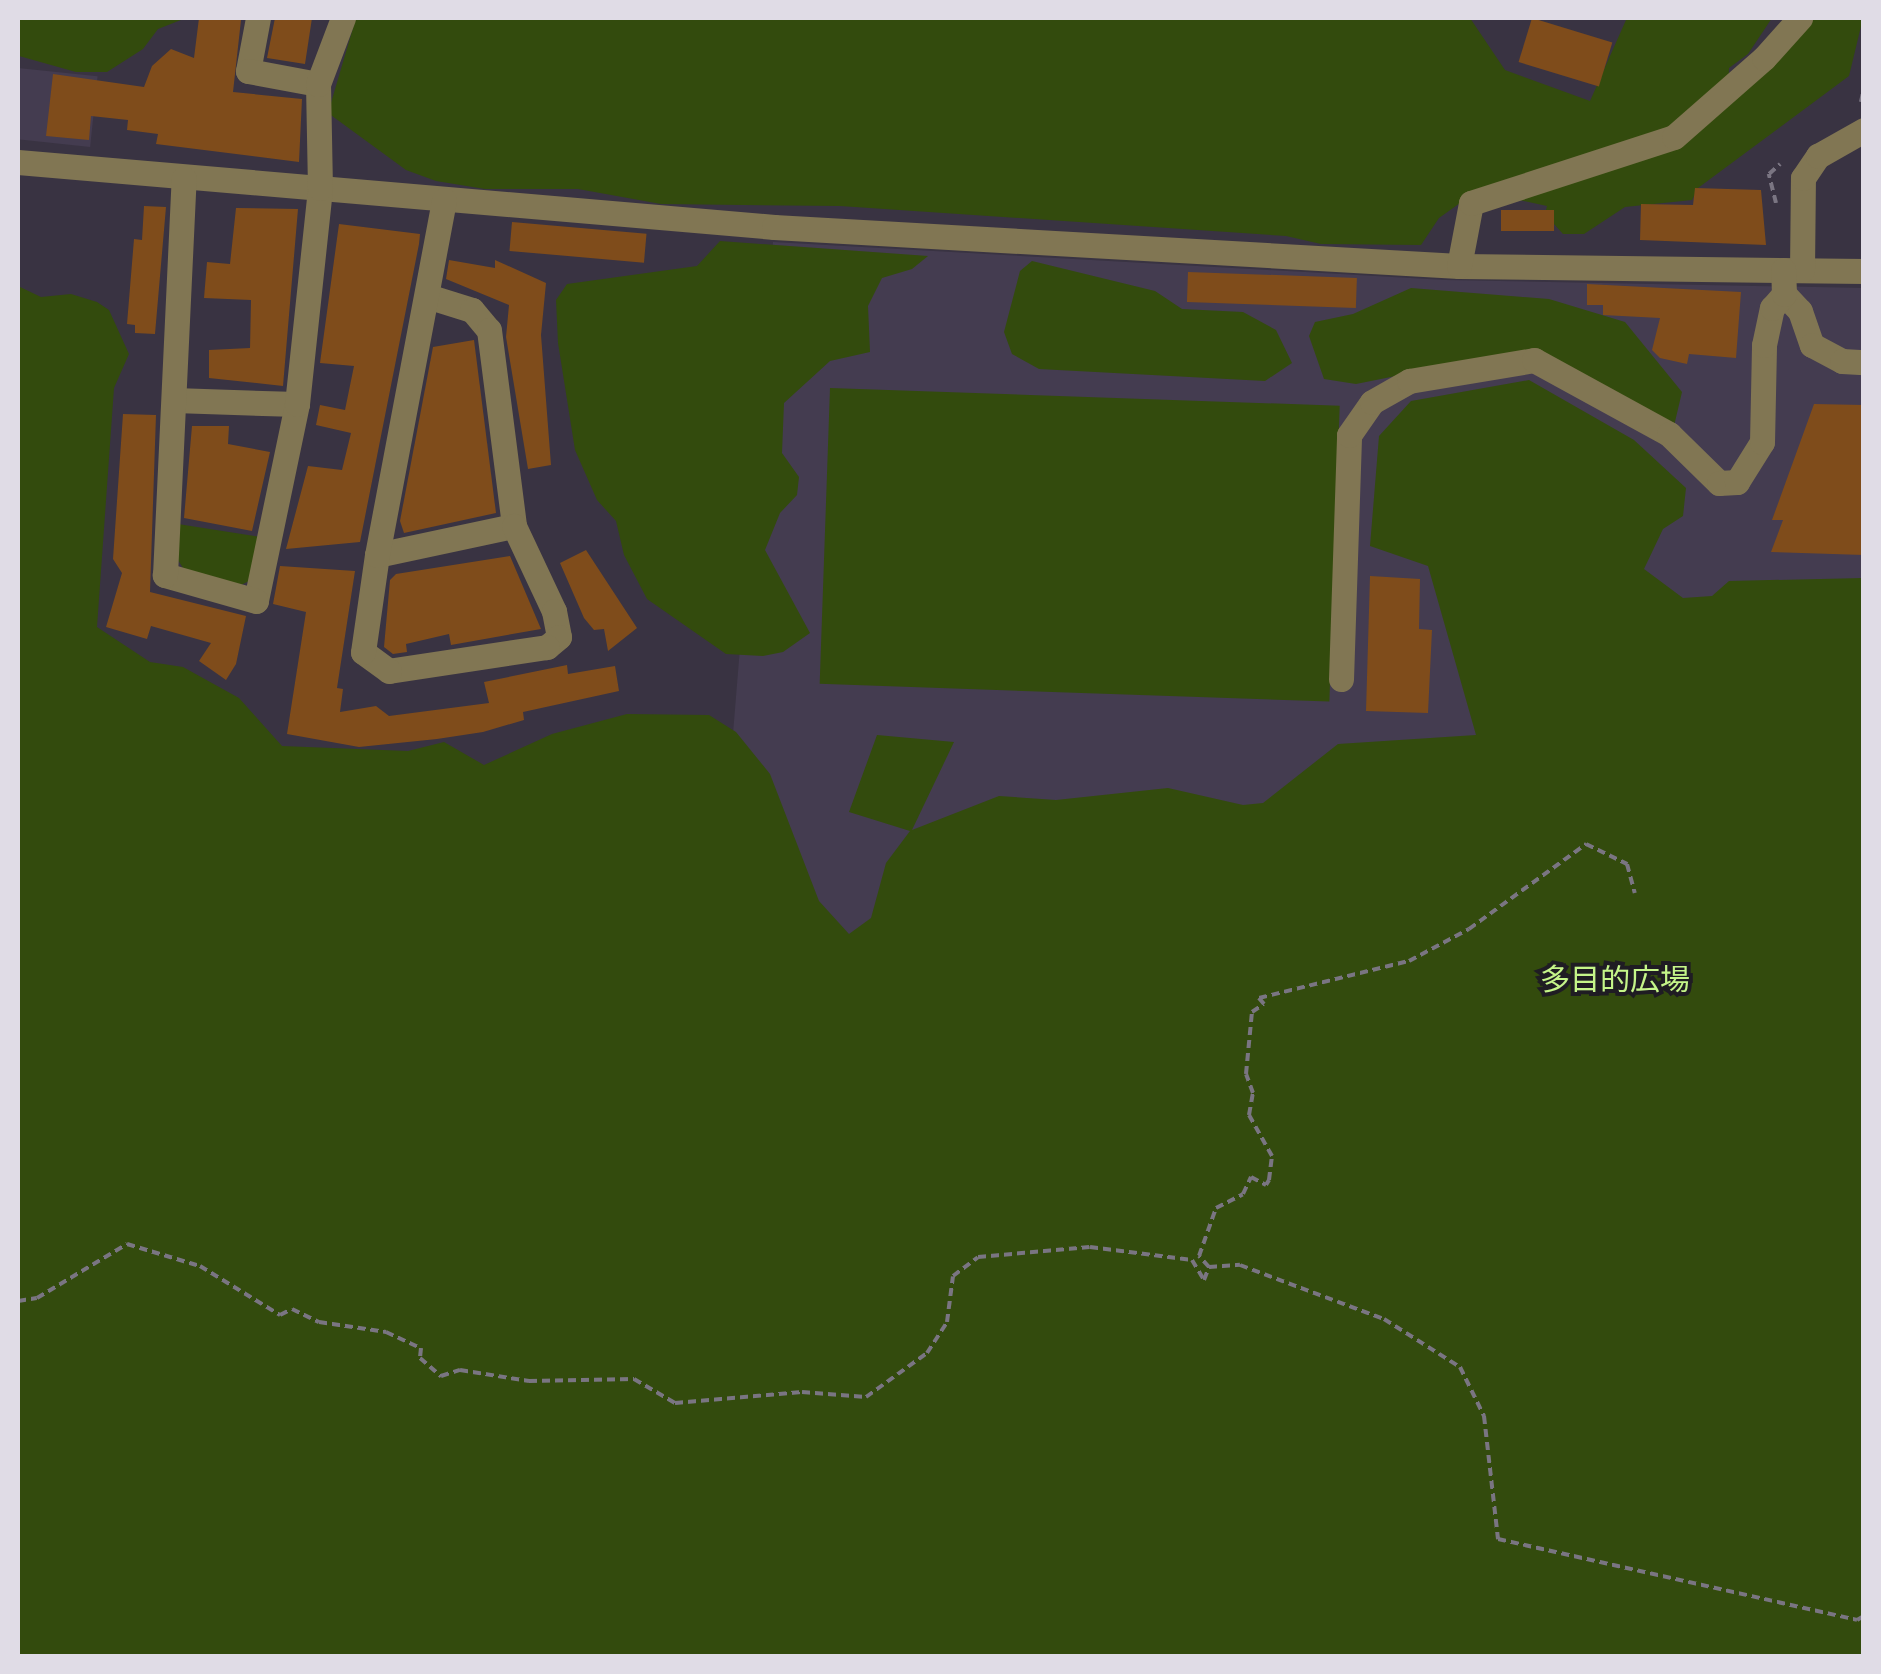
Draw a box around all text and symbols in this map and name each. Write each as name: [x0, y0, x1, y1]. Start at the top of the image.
park label: 多目的広場: [1540, 961, 1690, 997]

